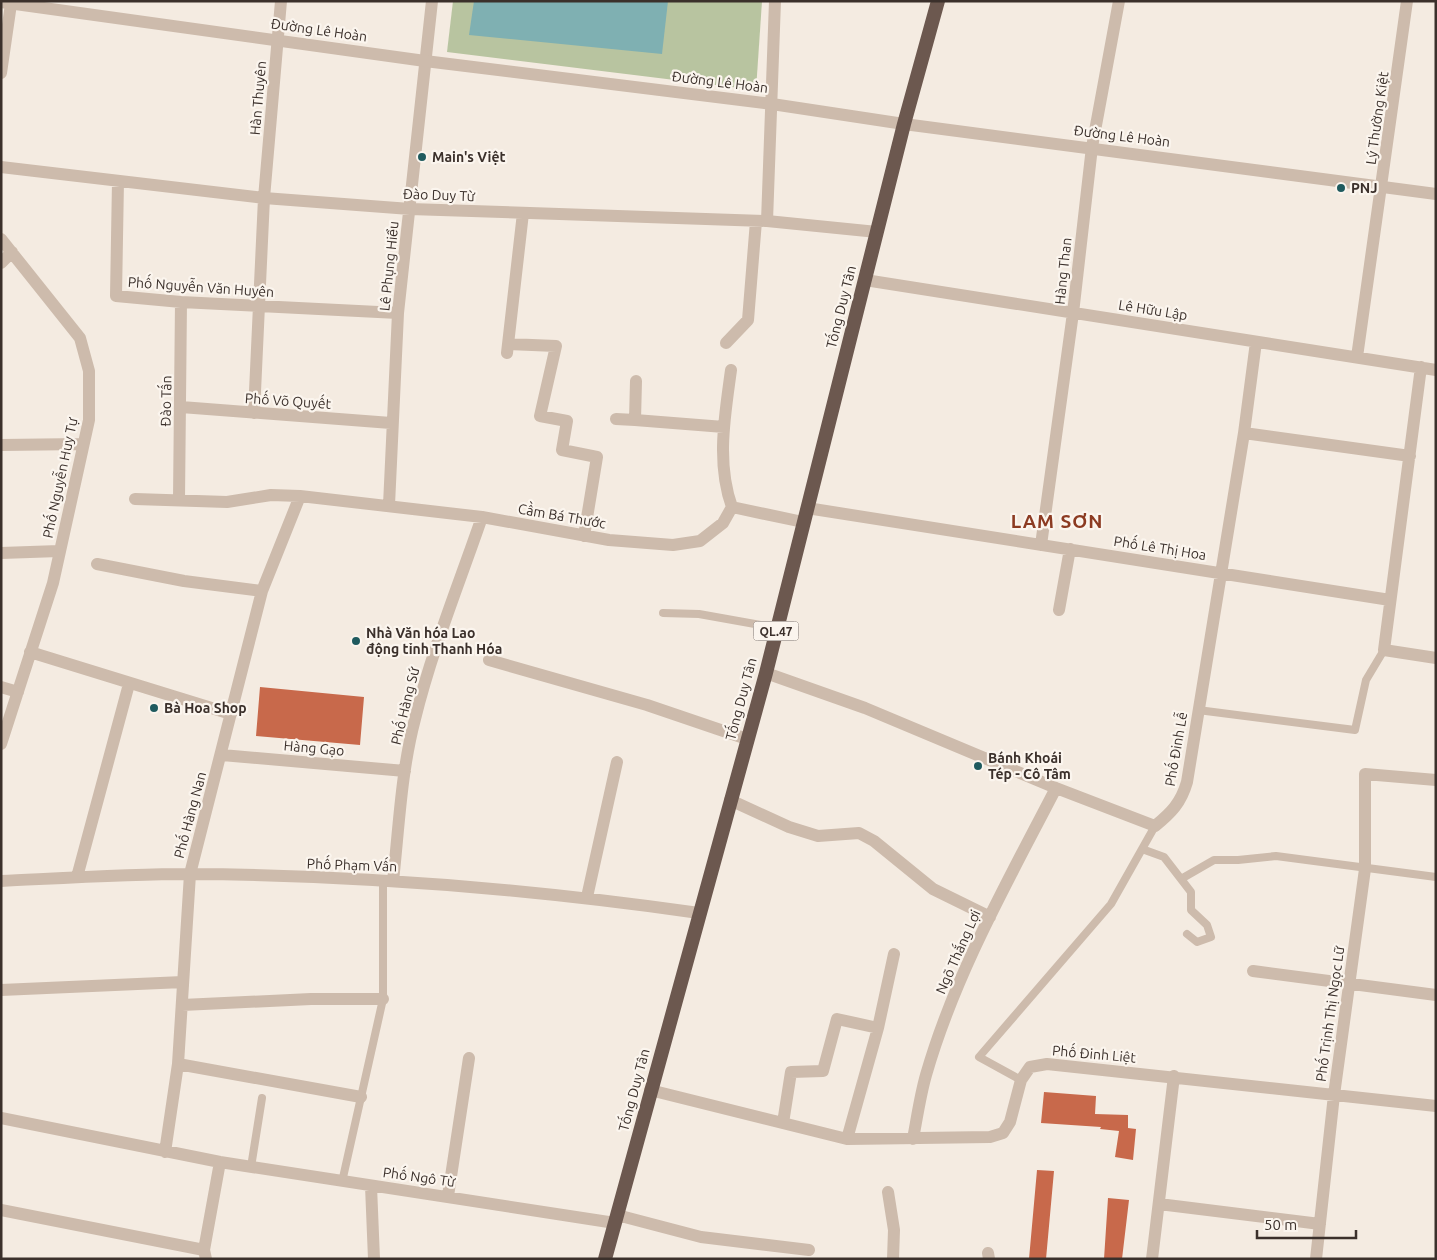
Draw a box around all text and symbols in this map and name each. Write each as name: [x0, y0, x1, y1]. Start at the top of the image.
street label: Đường Lê Hoàn: [270, 15, 368, 45]
street label: Hàn Thuyên: [247, 60, 269, 136]
street label: Đường Lê Hoàn: [671, 68, 769, 96]
street label: Lý Thường Kiệt: [1363, 70, 1392, 166]
street label: Đường Lê Hoàn: [1073, 122, 1171, 150]
place label: Main's Việt: [432, 149, 506, 165]
marker: Main's Việt: [416, 151, 428, 163]
place label: PNJ: [1351, 180, 1378, 196]
marker: PNJ: [1335, 182, 1347, 194]
street label: Đào Duy Từ: [403, 186, 476, 204]
street label: Lê Phụng Hiểu: [376, 220, 402, 312]
street label: Hàng Than: [1052, 237, 1074, 305]
street label: Tống Duy Tân: [821, 263, 859, 350]
street label: Phố Nguyễn Văn Huyên: [127, 271, 275, 300]
street label: Lê Hữu Lập: [1117, 297, 1189, 323]
street label: Đào Tấn: [155, 375, 174, 427]
street label: Phố Võ Quyết: [244, 388, 332, 412]
street label: Phố Nguyễn Huy Tự: [37, 415, 81, 540]
street label: Cầm Bá Thước: [517, 498, 608, 532]
district label: LAM SƠN: [1011, 510, 1103, 532]
street label: Phố Lê Thị Hoa: [1113, 530, 1208, 563]
road number: QL.47: [754, 622, 798, 640]
place label: Nhà Văn hóa Lao động tỉnh Thanh Hóa: [366, 625, 502, 657]
marker: Nhà Văn hóa Lao động tỉnh Thanh Hóa: [350, 635, 362, 647]
street label: Tống Duy Tân: [720, 655, 760, 742]
street label: Phố Hàng Sứ: [385, 664, 423, 747]
place label: Bà Hoa Shop: [164, 700, 247, 716]
marker: Bà Hoa Shop: [148, 702, 160, 714]
street label: Phố Đinh Lễ: [1159, 710, 1190, 787]
street label: Hàng Gạo: [283, 737, 345, 759]
place label: Bánh Khoái Tép - Cô Tâm: [988, 750, 1071, 782]
marker: Bánh Khoái Tép - Cô Tâm: [972, 760, 984, 772]
street label: Phố Hàng Nan: [168, 769, 209, 860]
street label: Phố Phạm Vấn: [307, 853, 398, 875]
street label: Ngõ Thắng Lợi: [930, 907, 984, 997]
street label: Phố Trịnh Thị Ngọc Lữ: [1310, 944, 1348, 1083]
street label: Phố Đinh Liệt: [1051, 1040, 1137, 1066]
street label: Tống Duy Tân: [613, 1046, 653, 1133]
street label: Phố Ngô Từ: [382, 1162, 457, 1190]
scale bar: [1257, 1208, 1356, 1240]
text: 50 m: [1264, 1216, 1297, 1233]

